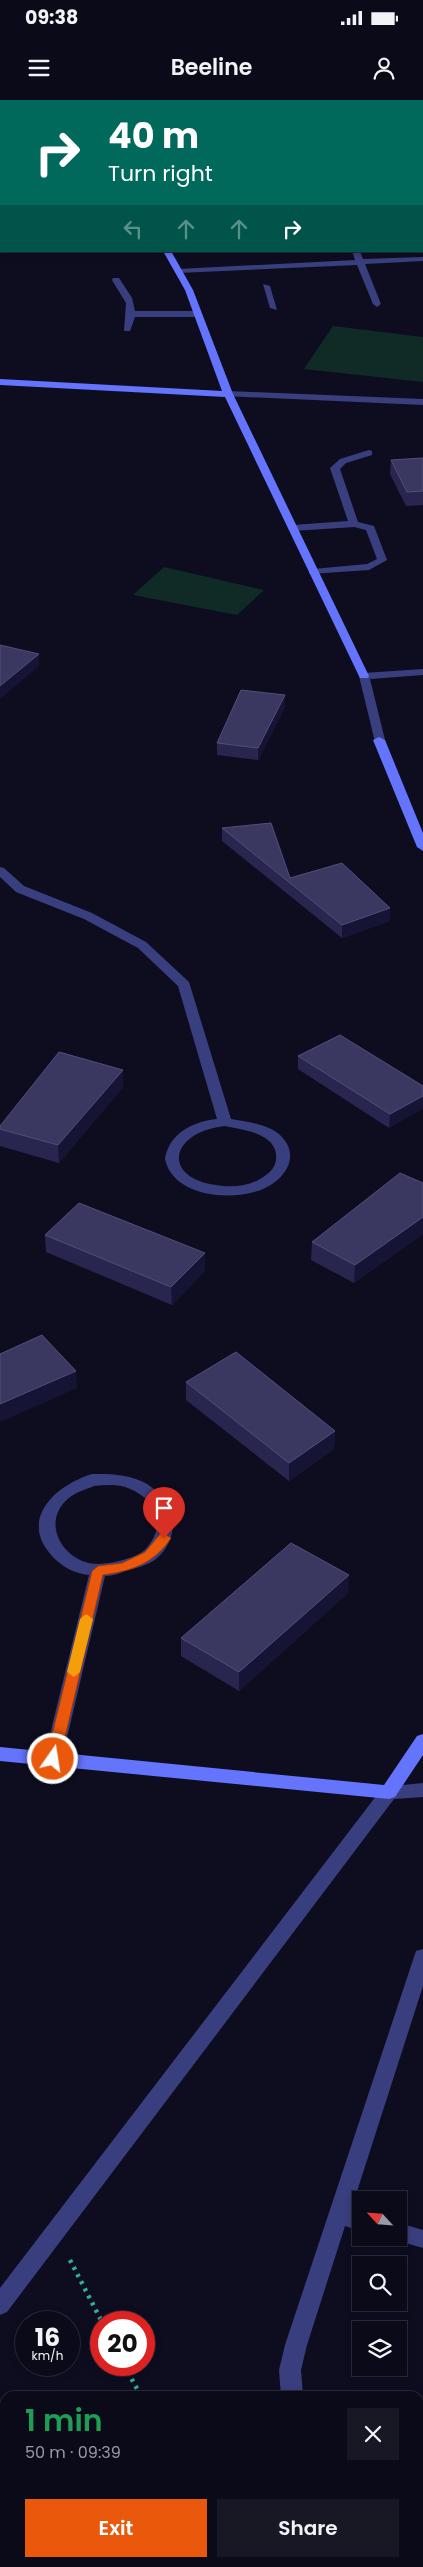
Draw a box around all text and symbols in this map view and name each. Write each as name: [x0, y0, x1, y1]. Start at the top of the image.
text: 09:38: [25, 4, 78, 31]
text: Beeline: [171, 52, 252, 83]
icon: menu: [25, 54, 53, 82]
icon: person: [370, 54, 398, 82]
text: 40 m: [108, 111, 199, 160]
icon: right: [25, 120, 90, 185]
text: Turn right: [108, 158, 213, 189]
icon: left: [119, 215, 147, 243]
icon: ahead: [172, 215, 200, 243]
icon: ahead: [225, 215, 253, 243]
icon: right: [278, 215, 306, 243]
pin: [143, 1487, 185, 1538]
icon: arrive: [150, 1494, 178, 1522]
position arrow: [26, 1732, 78, 1784]
north arrow: [352, 2191, 408, 2246]
map controls: [352, 2191, 407, 2376]
button: search: [352, 2256, 407, 2311]
speed limit sign: 20: [90, 2311, 155, 2376]
text: 16: [35, 2320, 60, 2355]
button: layers: [352, 2321, 407, 2376]
text: km/h: [32, 2347, 63, 2364]
text: 1 min: [25, 2399, 103, 2442]
button: close: [347, 2408, 399, 2460]
text: 50 m · 09:39: [25, 2441, 121, 2464]
button: Exit: [25, 2499, 207, 2557]
button: Share: [217, 2499, 399, 2557]

